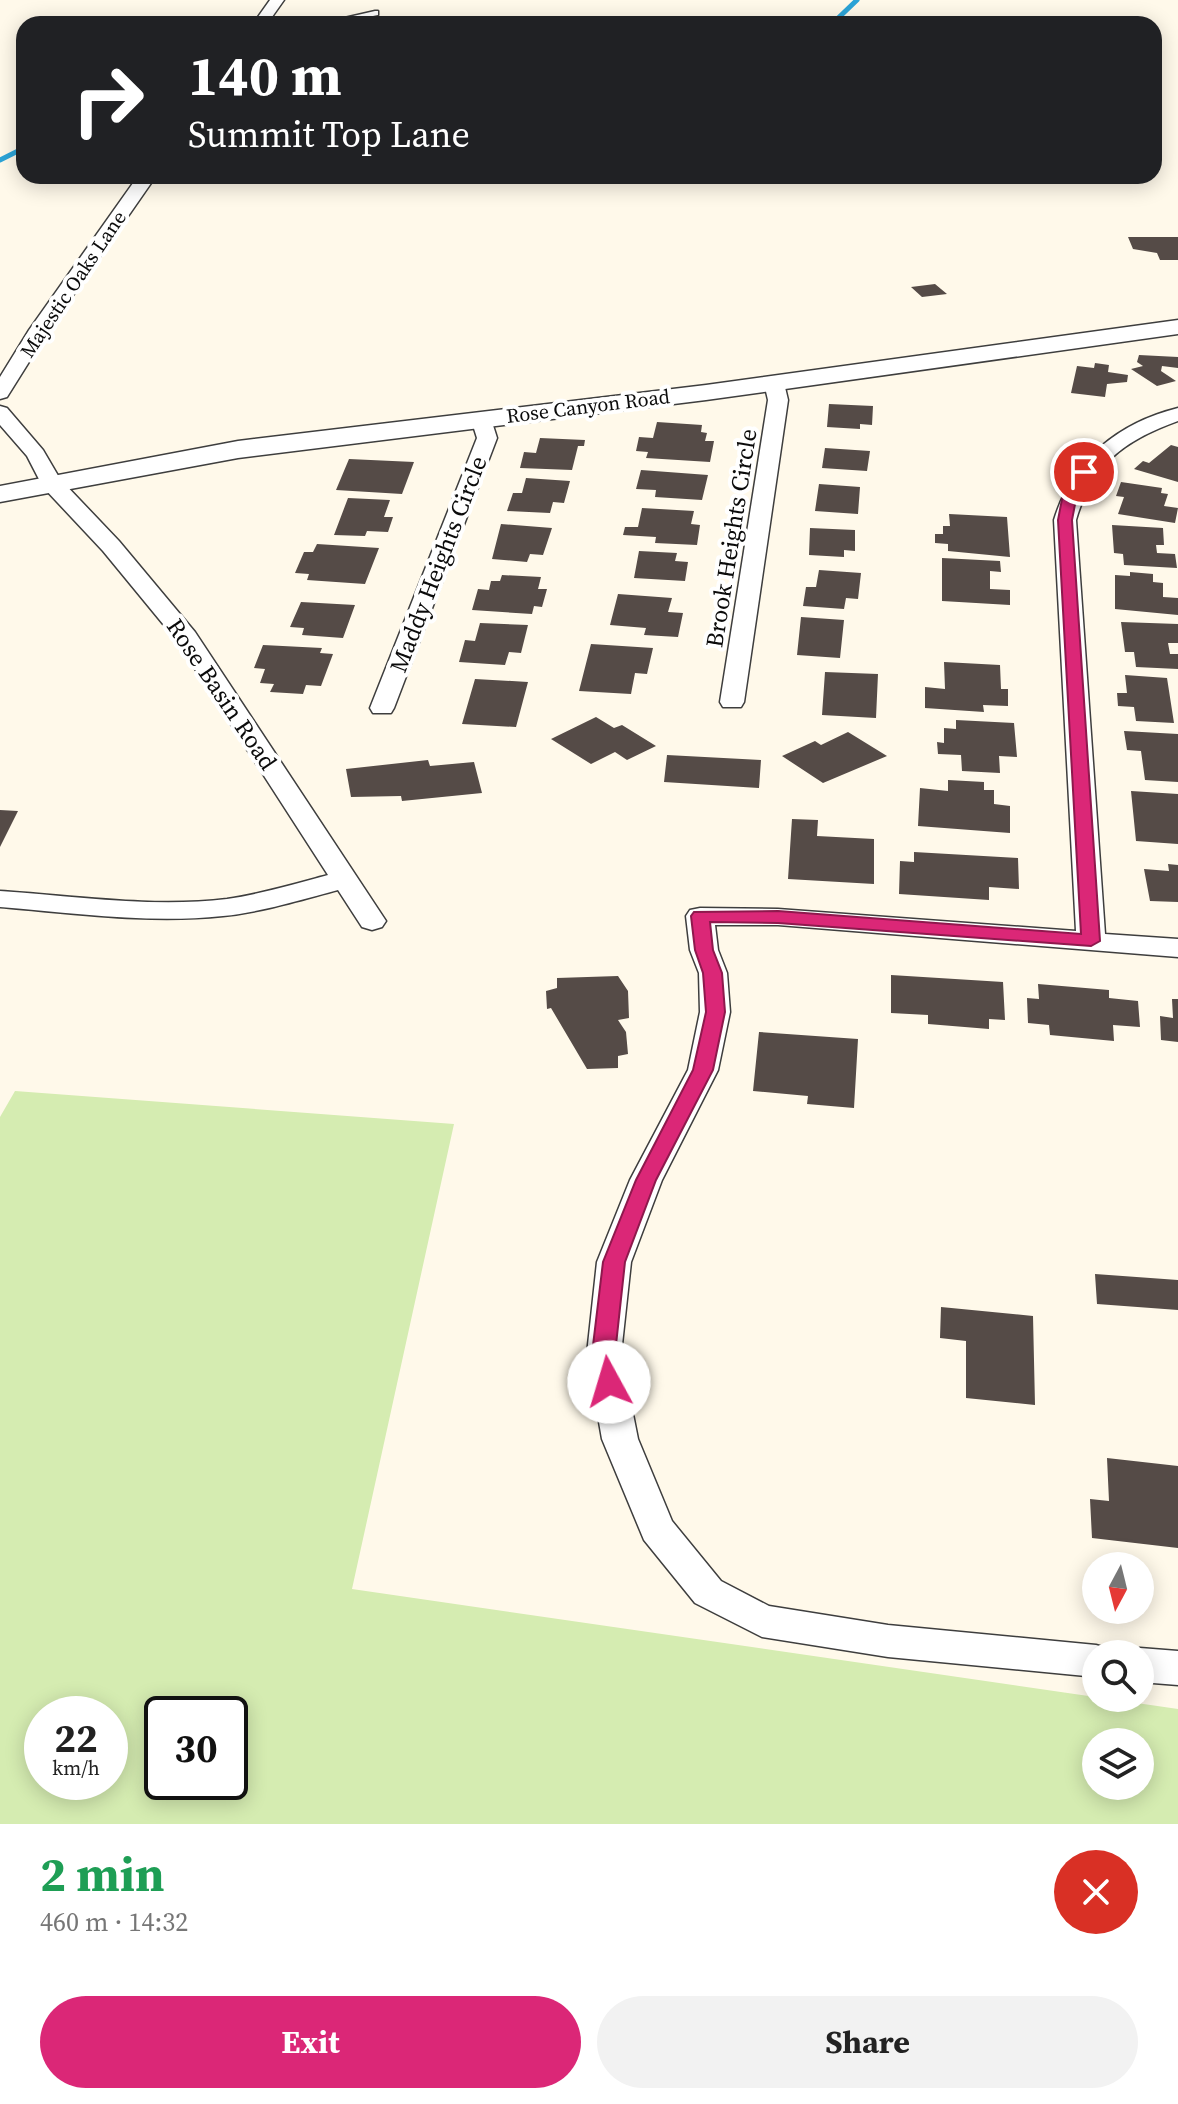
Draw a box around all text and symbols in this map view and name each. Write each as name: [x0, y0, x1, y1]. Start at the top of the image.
text: 140 m: [188, 37, 342, 114]
icon: right: [56, 48, 160, 152]
text: Summit Top Lane: [188, 110, 470, 159]
street label: Majestic Oaks Lane: [13, 205, 133, 363]
street label: Rose Canyon Road: [505, 382, 672, 430]
street label: Brook Heights Circle: [697, 426, 765, 650]
pin: [1050, 438, 1118, 506]
icon: arrive: [1062, 450, 1106, 494]
street label: Maddy Heights Circle: [381, 451, 495, 677]
street label: Rose Basin Road: [159, 612, 285, 777]
position arrow: [567, 1340, 651, 1424]
north arrow: [1082, 1552, 1154, 1624]
map controls: [1082, 1552, 1154, 1800]
button: search: [1082, 1640, 1154, 1712]
speed limit sign: 30: [144, 1696, 248, 1800]
text: 22: [54, 1711, 98, 1765]
button: layers: [1082, 1728, 1154, 1800]
text: km/h: [52, 1754, 100, 1782]
text: 2 min: [40, 1841, 165, 1907]
button: close: [1054, 1850, 1138, 1934]
text: 460 m · 14:32: [40, 1904, 188, 1940]
button: Exit: [40, 1996, 581, 2088]
button: Share: [597, 1996, 1138, 2088]

